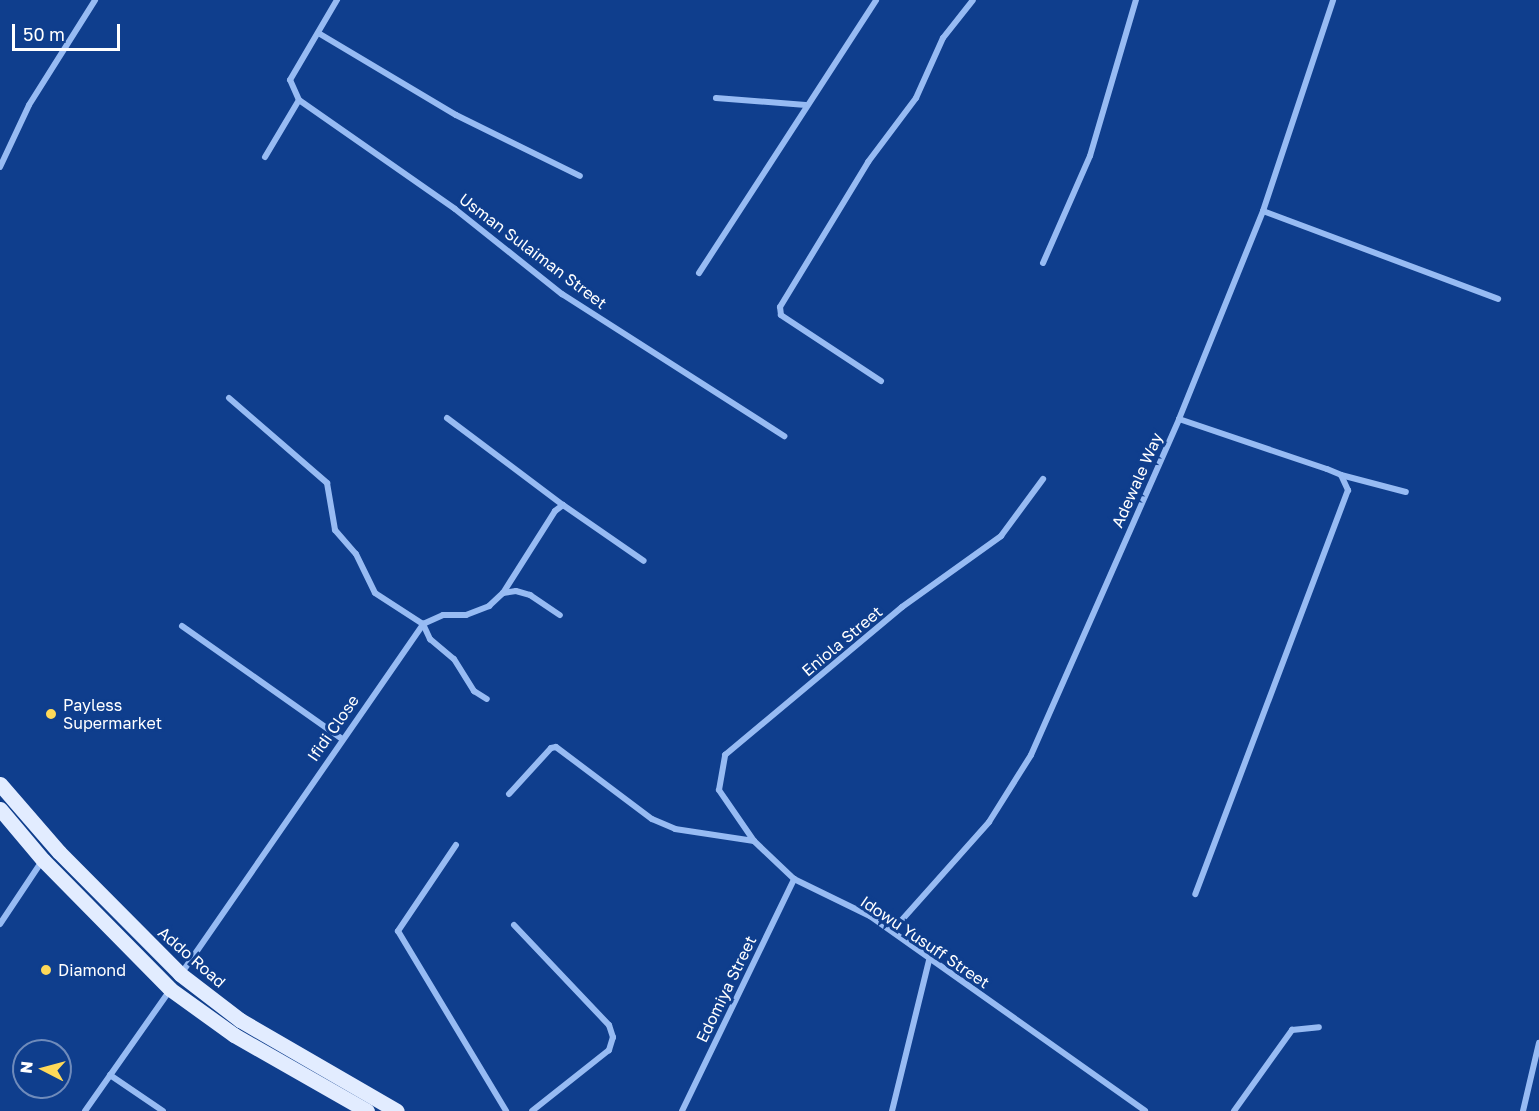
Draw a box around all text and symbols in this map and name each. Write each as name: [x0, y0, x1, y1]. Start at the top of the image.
scale bar: [15, 12, 123, 50]
text: 50 m: [23, 23, 65, 45]
street label: Usman Sulaiman Street: [455, 189, 611, 313]
street label: Adewale Way: [1108, 430, 1166, 530]
street label: Eniola Street: [798, 602, 886, 680]
street label: Ifidi Close: [303, 691, 363, 765]
place label: Payless Supermarket: [63, 695, 162, 733]
marker: Payless Supermarket: [44, 707, 58, 721]
street label: Idowu Yusuff Street: [857, 892, 993, 992]
street label: Addo Road: [154, 923, 230, 991]
street label: Edomiya Street: [692, 932, 760, 1046]
place label: Diamond: [58, 960, 126, 980]
marker: Diamond: [39, 963, 53, 977]
north arrow: [12, 1039, 72, 1099]
text: N: [16, 1060, 37, 1074]

